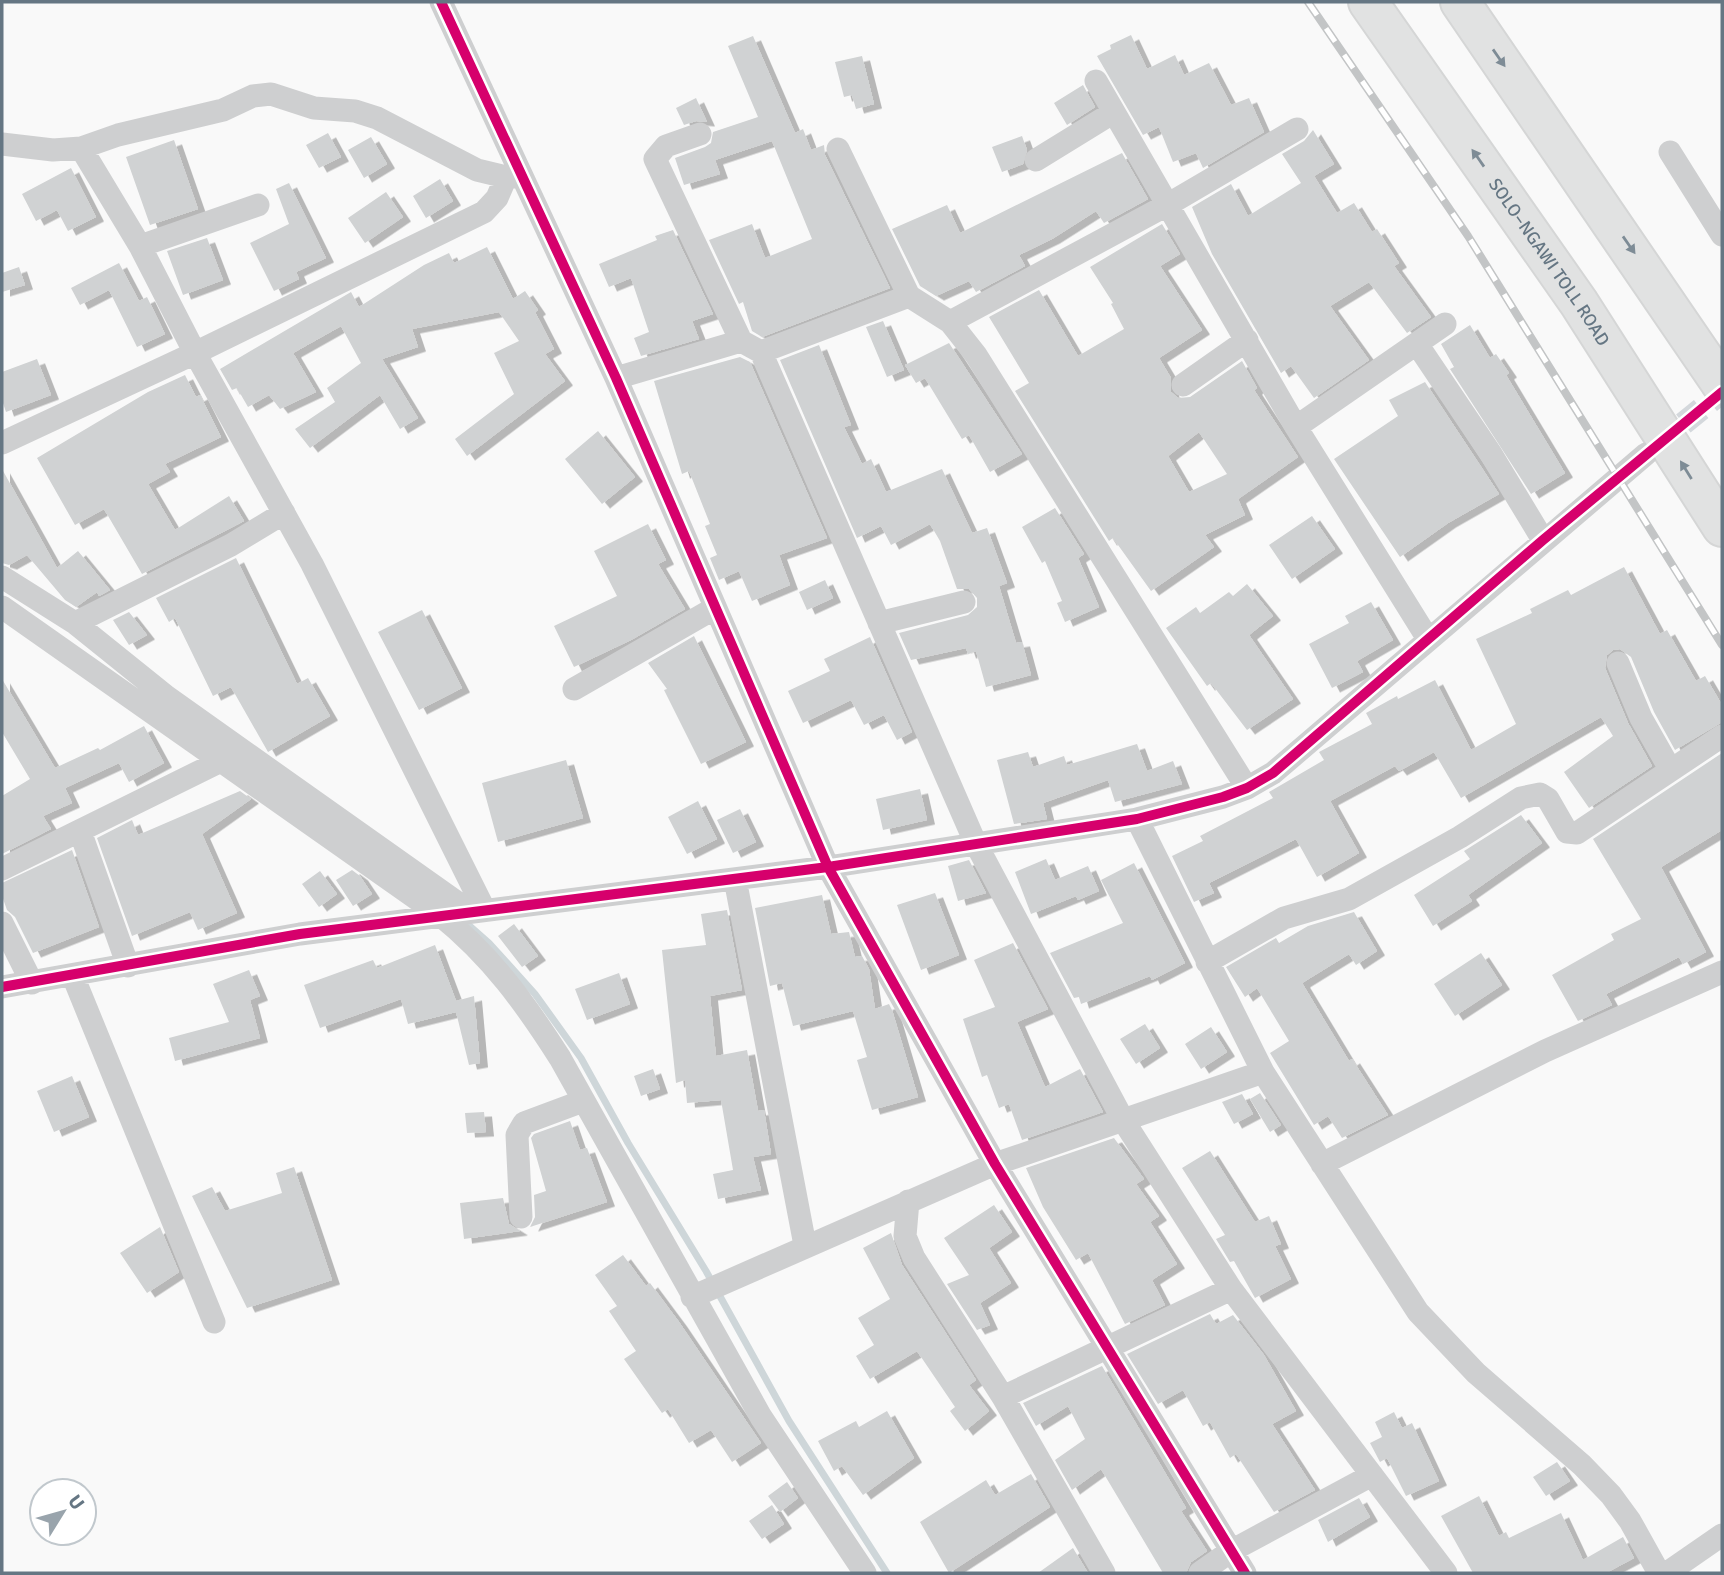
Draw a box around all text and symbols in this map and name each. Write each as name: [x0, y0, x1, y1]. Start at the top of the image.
one-way arrow: [1492, 49, 1506, 67]
one-way arrow: [1471, 149, 1485, 167]
street label: SOLO–NGAWI TOLL ROAD: [1484, 174, 1614, 350]
one-way arrow: [1622, 236, 1636, 254]
one-way arrow: [1679, 460, 1692, 480]
north arrow: [28, 1477, 98, 1547]
text: U: [62, 1490, 89, 1515]

